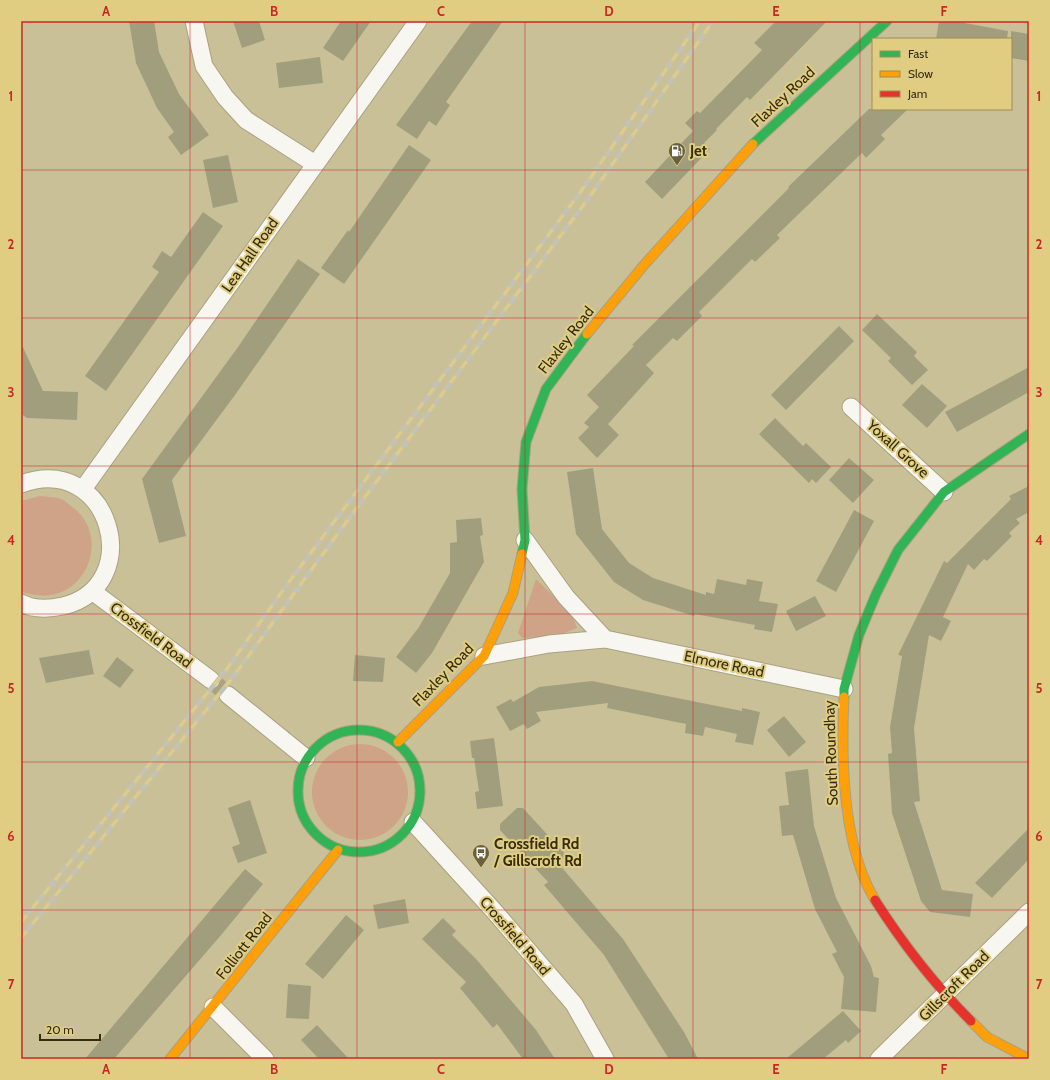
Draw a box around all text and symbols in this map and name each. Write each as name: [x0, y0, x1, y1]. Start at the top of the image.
text: A: [102, 3, 111, 19]
text: B: [270, 3, 278, 19]
text: C: [437, 3, 445, 19]
text: D: [604, 3, 614, 19]
text: E: [772, 3, 780, 19]
text: F: [941, 3, 948, 19]
legend: [872, 38, 1012, 110]
text: Fast: [908, 46, 928, 61]
street label: Flaxley Road: [748, 63, 818, 131]
text: Slow: [908, 66, 933, 81]
text: Jam: [907, 86, 927, 101]
text: 1: [9, 88, 13, 104]
text: 1: [1037, 88, 1041, 104]
fuel station icon: Jet: [667, 141, 687, 166]
place label: Jet: [689, 142, 707, 160]
street label: Lea Hall Road: [218, 215, 282, 295]
text: 2: [8, 236, 15, 252]
text: 2: [1036, 236, 1043, 252]
street label: Flaxley Road: [534, 303, 598, 377]
text: 3: [7, 384, 15, 400]
text: 3: [1035, 384, 1043, 400]
street label: Yoxall Grove: [862, 416, 933, 482]
text: 4: [7, 532, 15, 548]
text: 4: [1035, 532, 1043, 548]
street label: Crossfield Road: [107, 598, 195, 672]
street label: Flaxley Road: [409, 640, 477, 710]
street label: Elmore Road: [682, 647, 766, 681]
text: 5: [8, 680, 15, 696]
text: 5: [1036, 680, 1043, 696]
street label: South Roundhay: [820, 699, 842, 806]
text: 6: [7, 828, 15, 844]
text: 6: [1035, 828, 1043, 844]
place label: Crossfield Rd / Gillscroft Rd: [493, 835, 582, 870]
bus stop icon: Crossfield Rd / Gillscroft Rd: [471, 843, 491, 868]
street label: Crossfield Road: [476, 893, 554, 979]
street label: Folliott Road: [212, 909, 276, 983]
street label: Gillscroft Road: [915, 947, 993, 1025]
text: 7: [8, 976, 15, 992]
text: 7: [1036, 976, 1043, 992]
scale bar: [40, 1016, 100, 1042]
text: 20 m: [46, 1022, 74, 1037]
text: A: [102, 1061, 111, 1077]
text: B: [270, 1061, 278, 1077]
text: C: [437, 1061, 445, 1077]
text: D: [604, 1061, 614, 1077]
text: E: [772, 1061, 780, 1077]
text: F: [941, 1061, 948, 1077]

